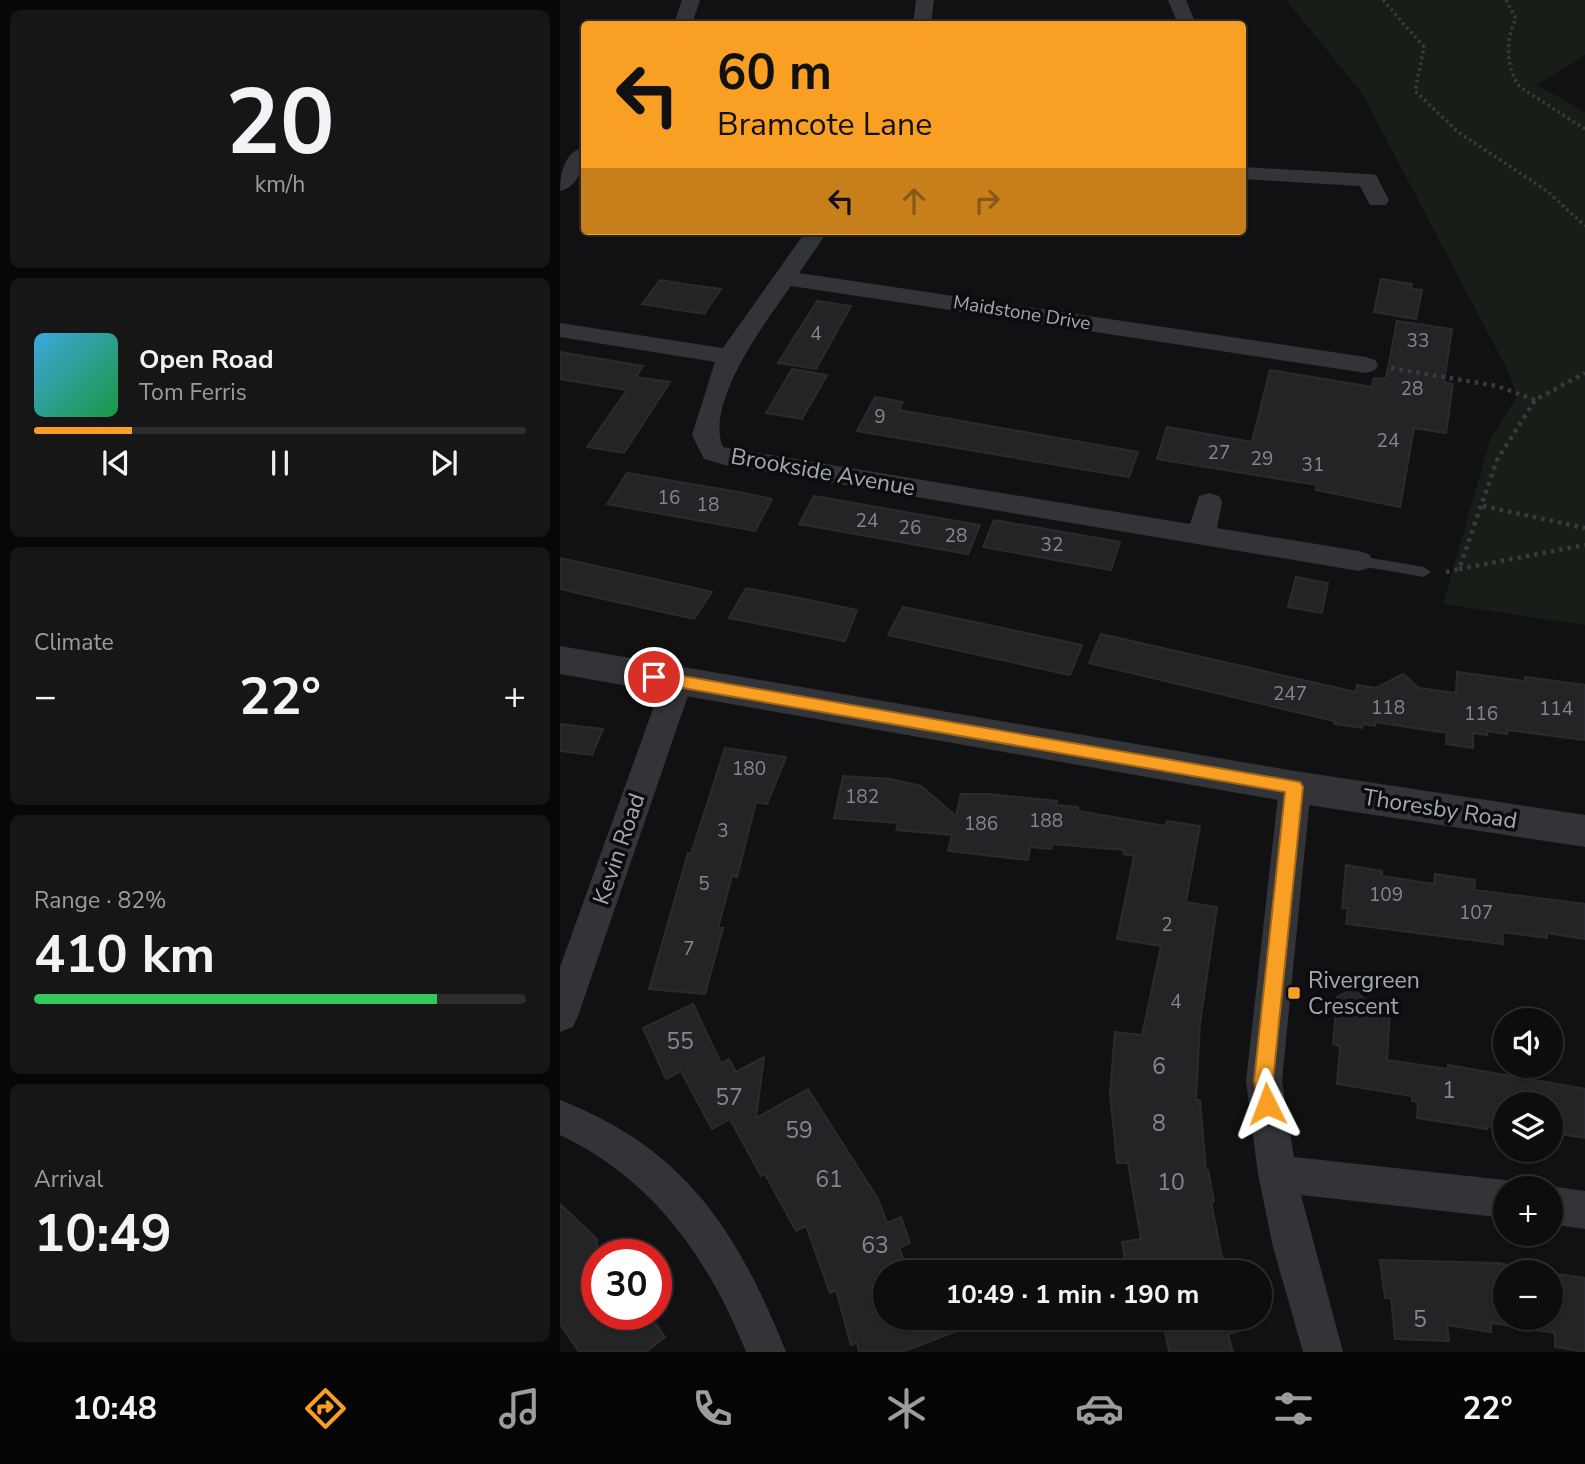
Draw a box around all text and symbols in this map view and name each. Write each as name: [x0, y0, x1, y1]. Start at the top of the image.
text: 60 m: [717, 39, 832, 106]
icon: left: [602, 49, 693, 140]
text: 20: [225, 61, 335, 185]
text: Bramcote Lane: [717, 103, 932, 146]
text: km/h: [255, 169, 305, 200]
icon: left: [822, 182, 860, 220]
icon: ahead: [895, 182, 933, 220]
icon: right: [968, 182, 1006, 220]
street label: Maidstone Drive: [951, 289, 1093, 337]
house number: 4: [810, 321, 822, 347]
house number: 33: [1407, 328, 1429, 354]
text: Open Road: [139, 342, 274, 377]
house number: 28: [1401, 376, 1423, 402]
text: Tom Ferris: [139, 377, 247, 408]
house number: 9: [874, 404, 886, 430]
house number: 24: [1377, 428, 1399, 454]
house number: 27: [1208, 440, 1230, 466]
street label: Brookside Avenue: [728, 441, 918, 503]
icon: previous: [97, 444, 135, 482]
icon: pause: [261, 444, 299, 482]
icon: next: [425, 444, 463, 482]
house number: 29: [1251, 446, 1273, 472]
house number: 31: [1302, 452, 1324, 478]
house number: 16: [658, 485, 680, 511]
house number: 18: [697, 492, 719, 518]
house number: 24: [856, 508, 878, 534]
house number: 26: [899, 515, 921, 541]
house number: 28: [945, 523, 967, 549]
house number: 32: [1041, 532, 1063, 558]
text: Climate: [34, 627, 114, 658]
pin: [624, 647, 684, 707]
icon: arrive: [635, 658, 673, 696]
text: 22°: [239, 661, 321, 732]
text: −: [34, 671, 57, 722]
text: +: [503, 671, 526, 722]
house number: 247: [1273, 681, 1307, 707]
house number: 118: [1371, 695, 1405, 721]
house number: 114: [1539, 696, 1573, 722]
house number: 116: [1464, 701, 1498, 727]
house number: 180: [732, 756, 766, 782]
street label: Thoresby Road: [1361, 782, 1519, 836]
house number: 182: [845, 784, 879, 810]
street label: Kevin Road: [585, 789, 653, 909]
house number: 188: [1029, 808, 1063, 834]
house number: 186: [964, 811, 998, 837]
house number: 3: [717, 818, 729, 844]
house number: 5: [698, 871, 710, 897]
house number: 109: [1369, 882, 1403, 908]
text: Range · 82%: [34, 885, 166, 916]
house number: 107: [1459, 900, 1493, 926]
house number: 2: [1161, 912, 1173, 938]
text: 410 km: [34, 919, 215, 990]
house number: 7: [683, 936, 695, 962]
place label: Rivergreen Crescent: [1308, 965, 1420, 1022]
marker: Rivergreen Crescent: [1286, 985, 1302, 1001]
house number: 4: [1170, 989, 1182, 1015]
map controls: [1493, 1008, 1563, 1330]
button: sound: [1493, 1008, 1563, 1078]
house number: 55: [666, 1026, 694, 1057]
house number: 6: [1152, 1051, 1166, 1082]
position arrow: [1230, 1067, 1304, 1141]
house number: 1: [1442, 1075, 1456, 1106]
house number: 57: [715, 1082, 743, 1113]
button: layers: [1493, 1092, 1563, 1162]
house number: 8: [1152, 1108, 1166, 1139]
house number: 59: [785, 1115, 813, 1146]
text: Arrival: [34, 1164, 103, 1195]
house number: 61: [815, 1164, 843, 1195]
house number: 10: [1157, 1167, 1185, 1198]
button: +: [1493, 1176, 1563, 1246]
text: 10:49: [34, 1198, 172, 1269]
house number: 63: [861, 1230, 889, 1261]
speed limit sign: 30: [581, 1239, 672, 1330]
button: −: [1493, 1260, 1563, 1330]
text: 10:49 · 1 min · 190 m: [946, 1277, 1199, 1312]
house number: 5: [1413, 1304, 1427, 1335]
icon: directions: [301, 1384, 350, 1433]
icon: music: [495, 1384, 544, 1433]
icon: phone: [688, 1384, 737, 1433]
icon: climate: [882, 1384, 931, 1433]
icon: car: [1075, 1384, 1124, 1433]
icon: filters: [1269, 1384, 1318, 1433]
text: 10:48: [72, 1387, 157, 1430]
text: 22°: [1462, 1387, 1513, 1430]

